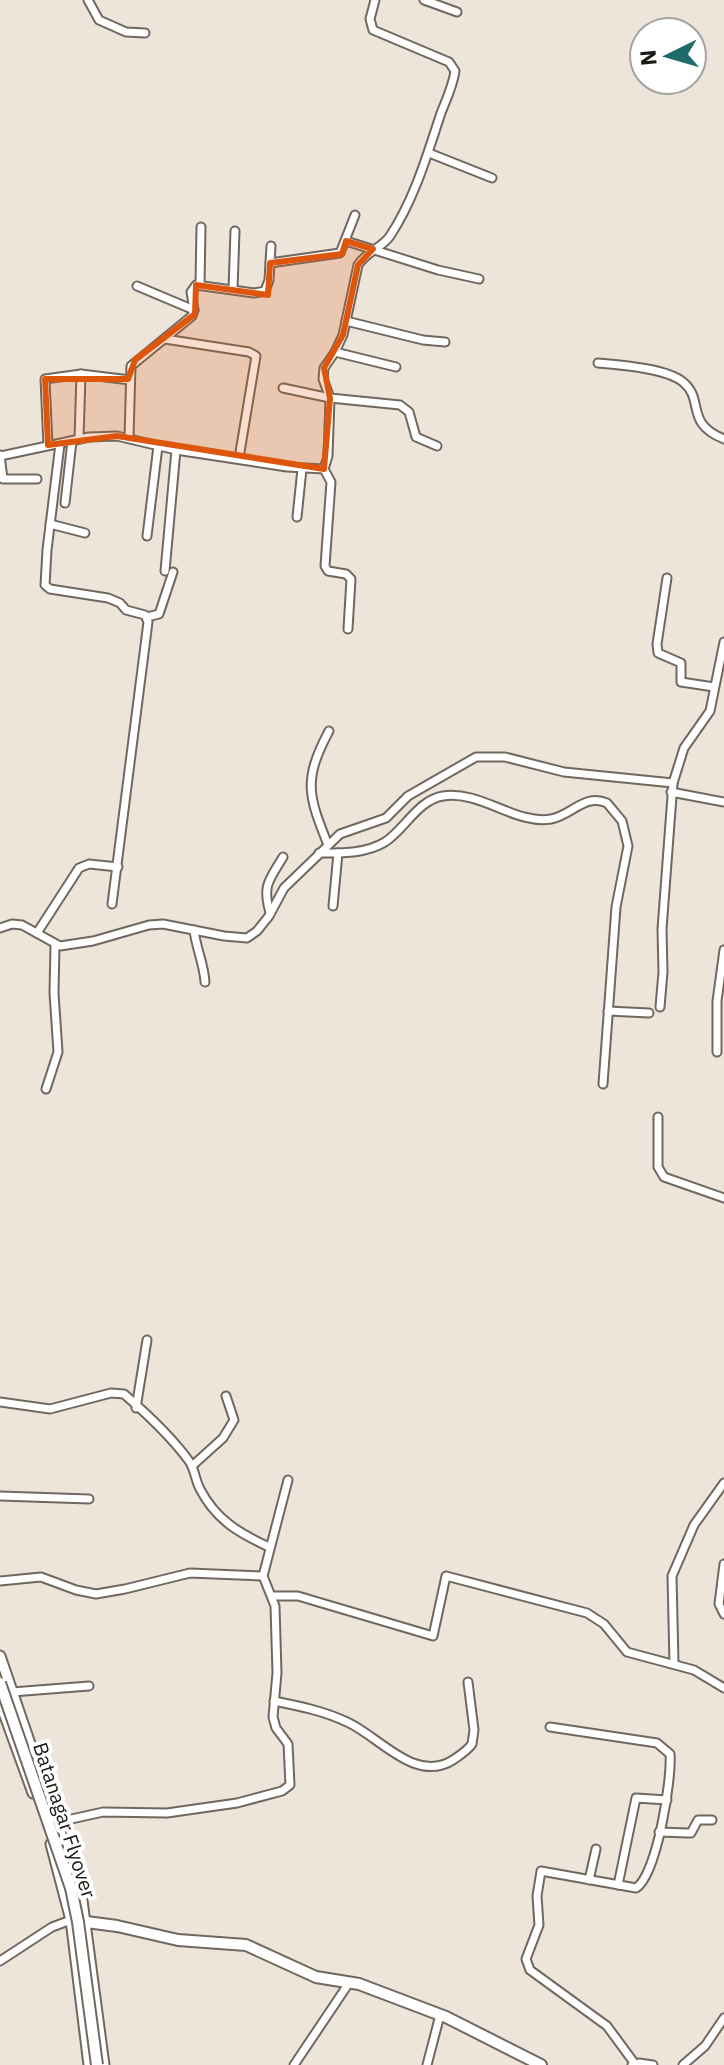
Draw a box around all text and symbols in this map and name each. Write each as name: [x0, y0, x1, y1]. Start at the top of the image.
north arrow: [628, 16, 708, 96]
text: N: [632, 49, 663, 67]
street label: Batanagar Flyover: [27, 1739, 103, 1901]

